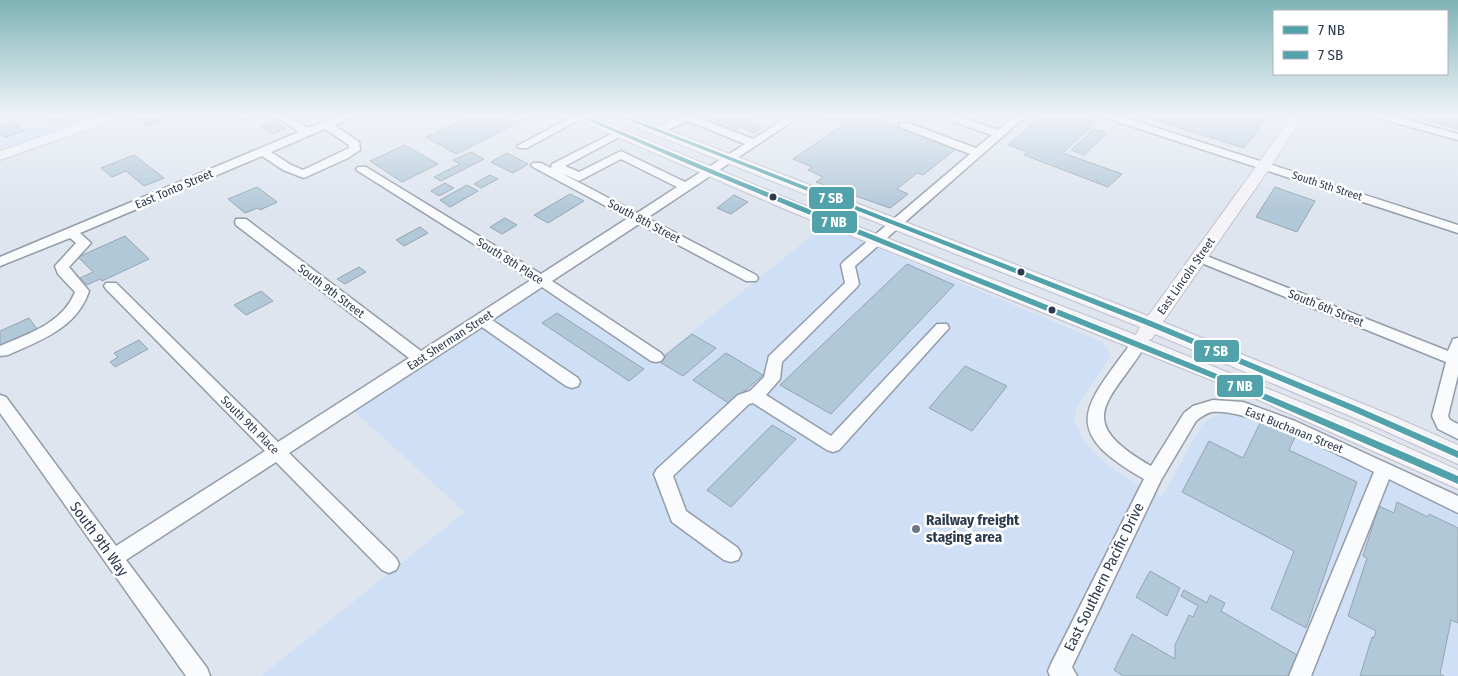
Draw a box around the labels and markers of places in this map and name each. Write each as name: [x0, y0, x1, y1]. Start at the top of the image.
unlabelled marker: [768, 192, 778, 202]
unlabelled marker: [1016, 267, 1026, 277]
unlabelled marker: [1047, 305, 1057, 315]
place label: Railway freight staging area: [926, 511, 1020, 546]
marker: Railway freight staging area: [910, 523, 922, 535]

